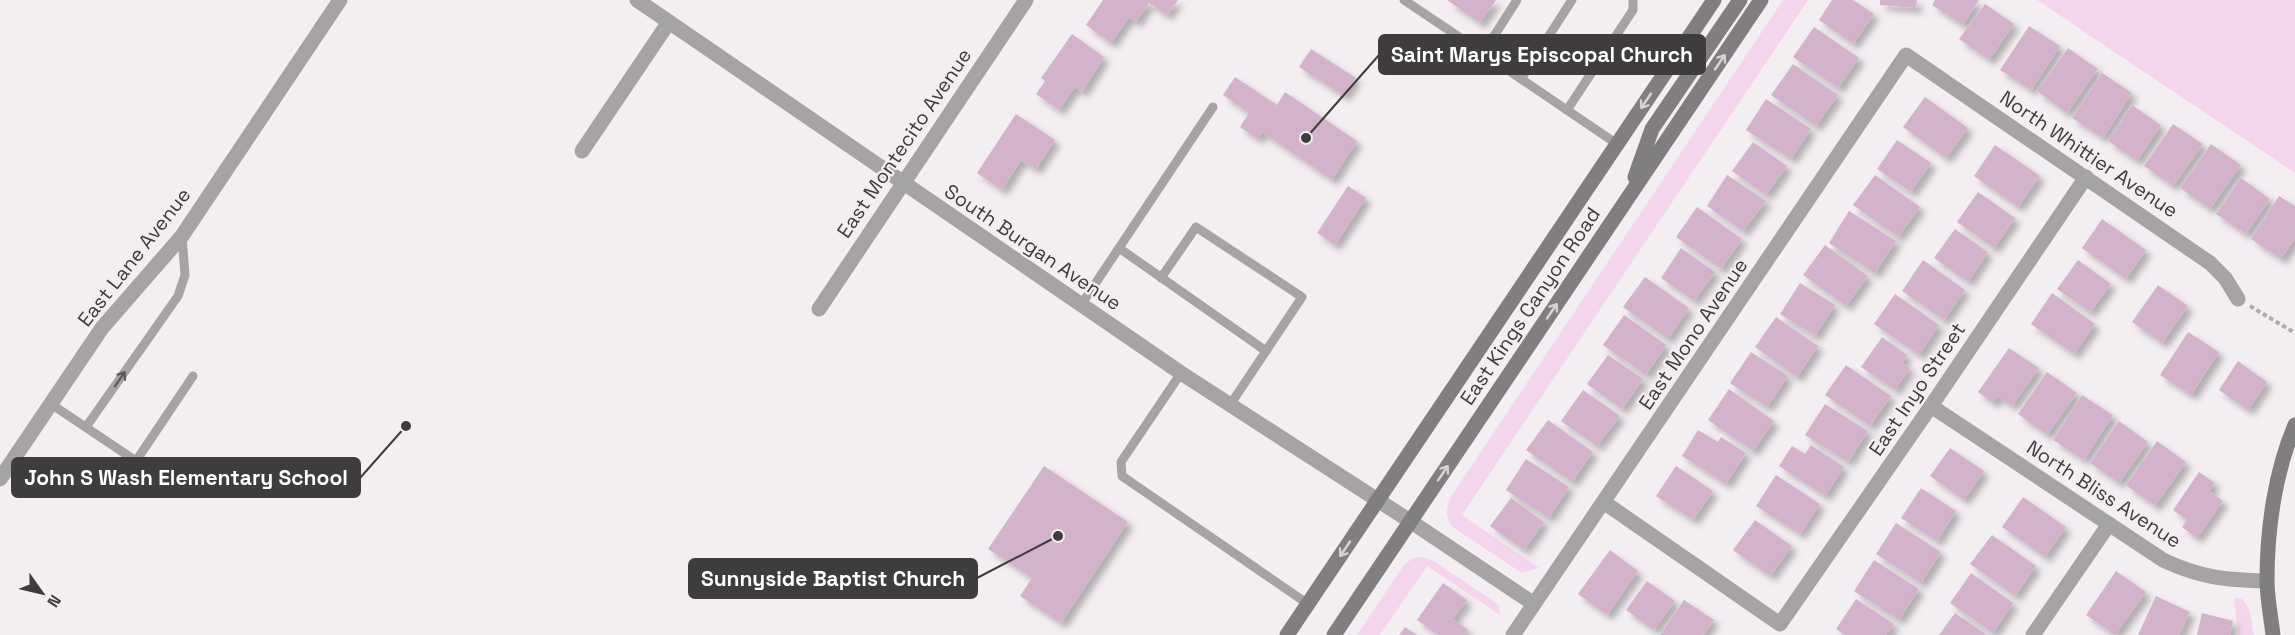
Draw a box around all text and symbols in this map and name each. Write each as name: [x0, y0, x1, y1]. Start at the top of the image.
callout: Saint Marys Episcopal Church: [1379, 35, 1705, 74]
text: Saint Marys Episcopal Church: [1391, 41, 1693, 68]
street label: East Montecito Avenue: [831, 43, 977, 243]
one-way arrow: [1714, 54, 1726, 70]
street label: North Whittier Avenue: [1995, 85, 2183, 223]
one-way arrow: [1640, 92, 1652, 109]
street label: South Burgan Avenue: [939, 178, 1127, 316]
street label: East Lane Avenue: [72, 182, 196, 332]
street label: East Kings Canyon Road: [1454, 202, 1606, 410]
street label: East Mono Avenue: [1633, 253, 1753, 415]
one-way arrow: [1546, 304, 1558, 320]
street label: East Inyo Street: [1863, 317, 1971, 461]
one-way arrow: [114, 372, 126, 388]
street label: North Bliss Avenue: [2022, 434, 2186, 554]
callout: John S Wash Elementary School: [12, 458, 360, 497]
text: John S Wash Elementary School: [24, 464, 348, 491]
one-way arrow: [1437, 465, 1449, 482]
one-way arrow: [1339, 540, 1351, 557]
callout: Sunnyside Baptist Church: [689, 559, 977, 598]
north arrow: [12, 563, 72, 623]
text: Sunnyside Baptist Church: [701, 565, 965, 592]
text: N: [42, 591, 66, 611]

